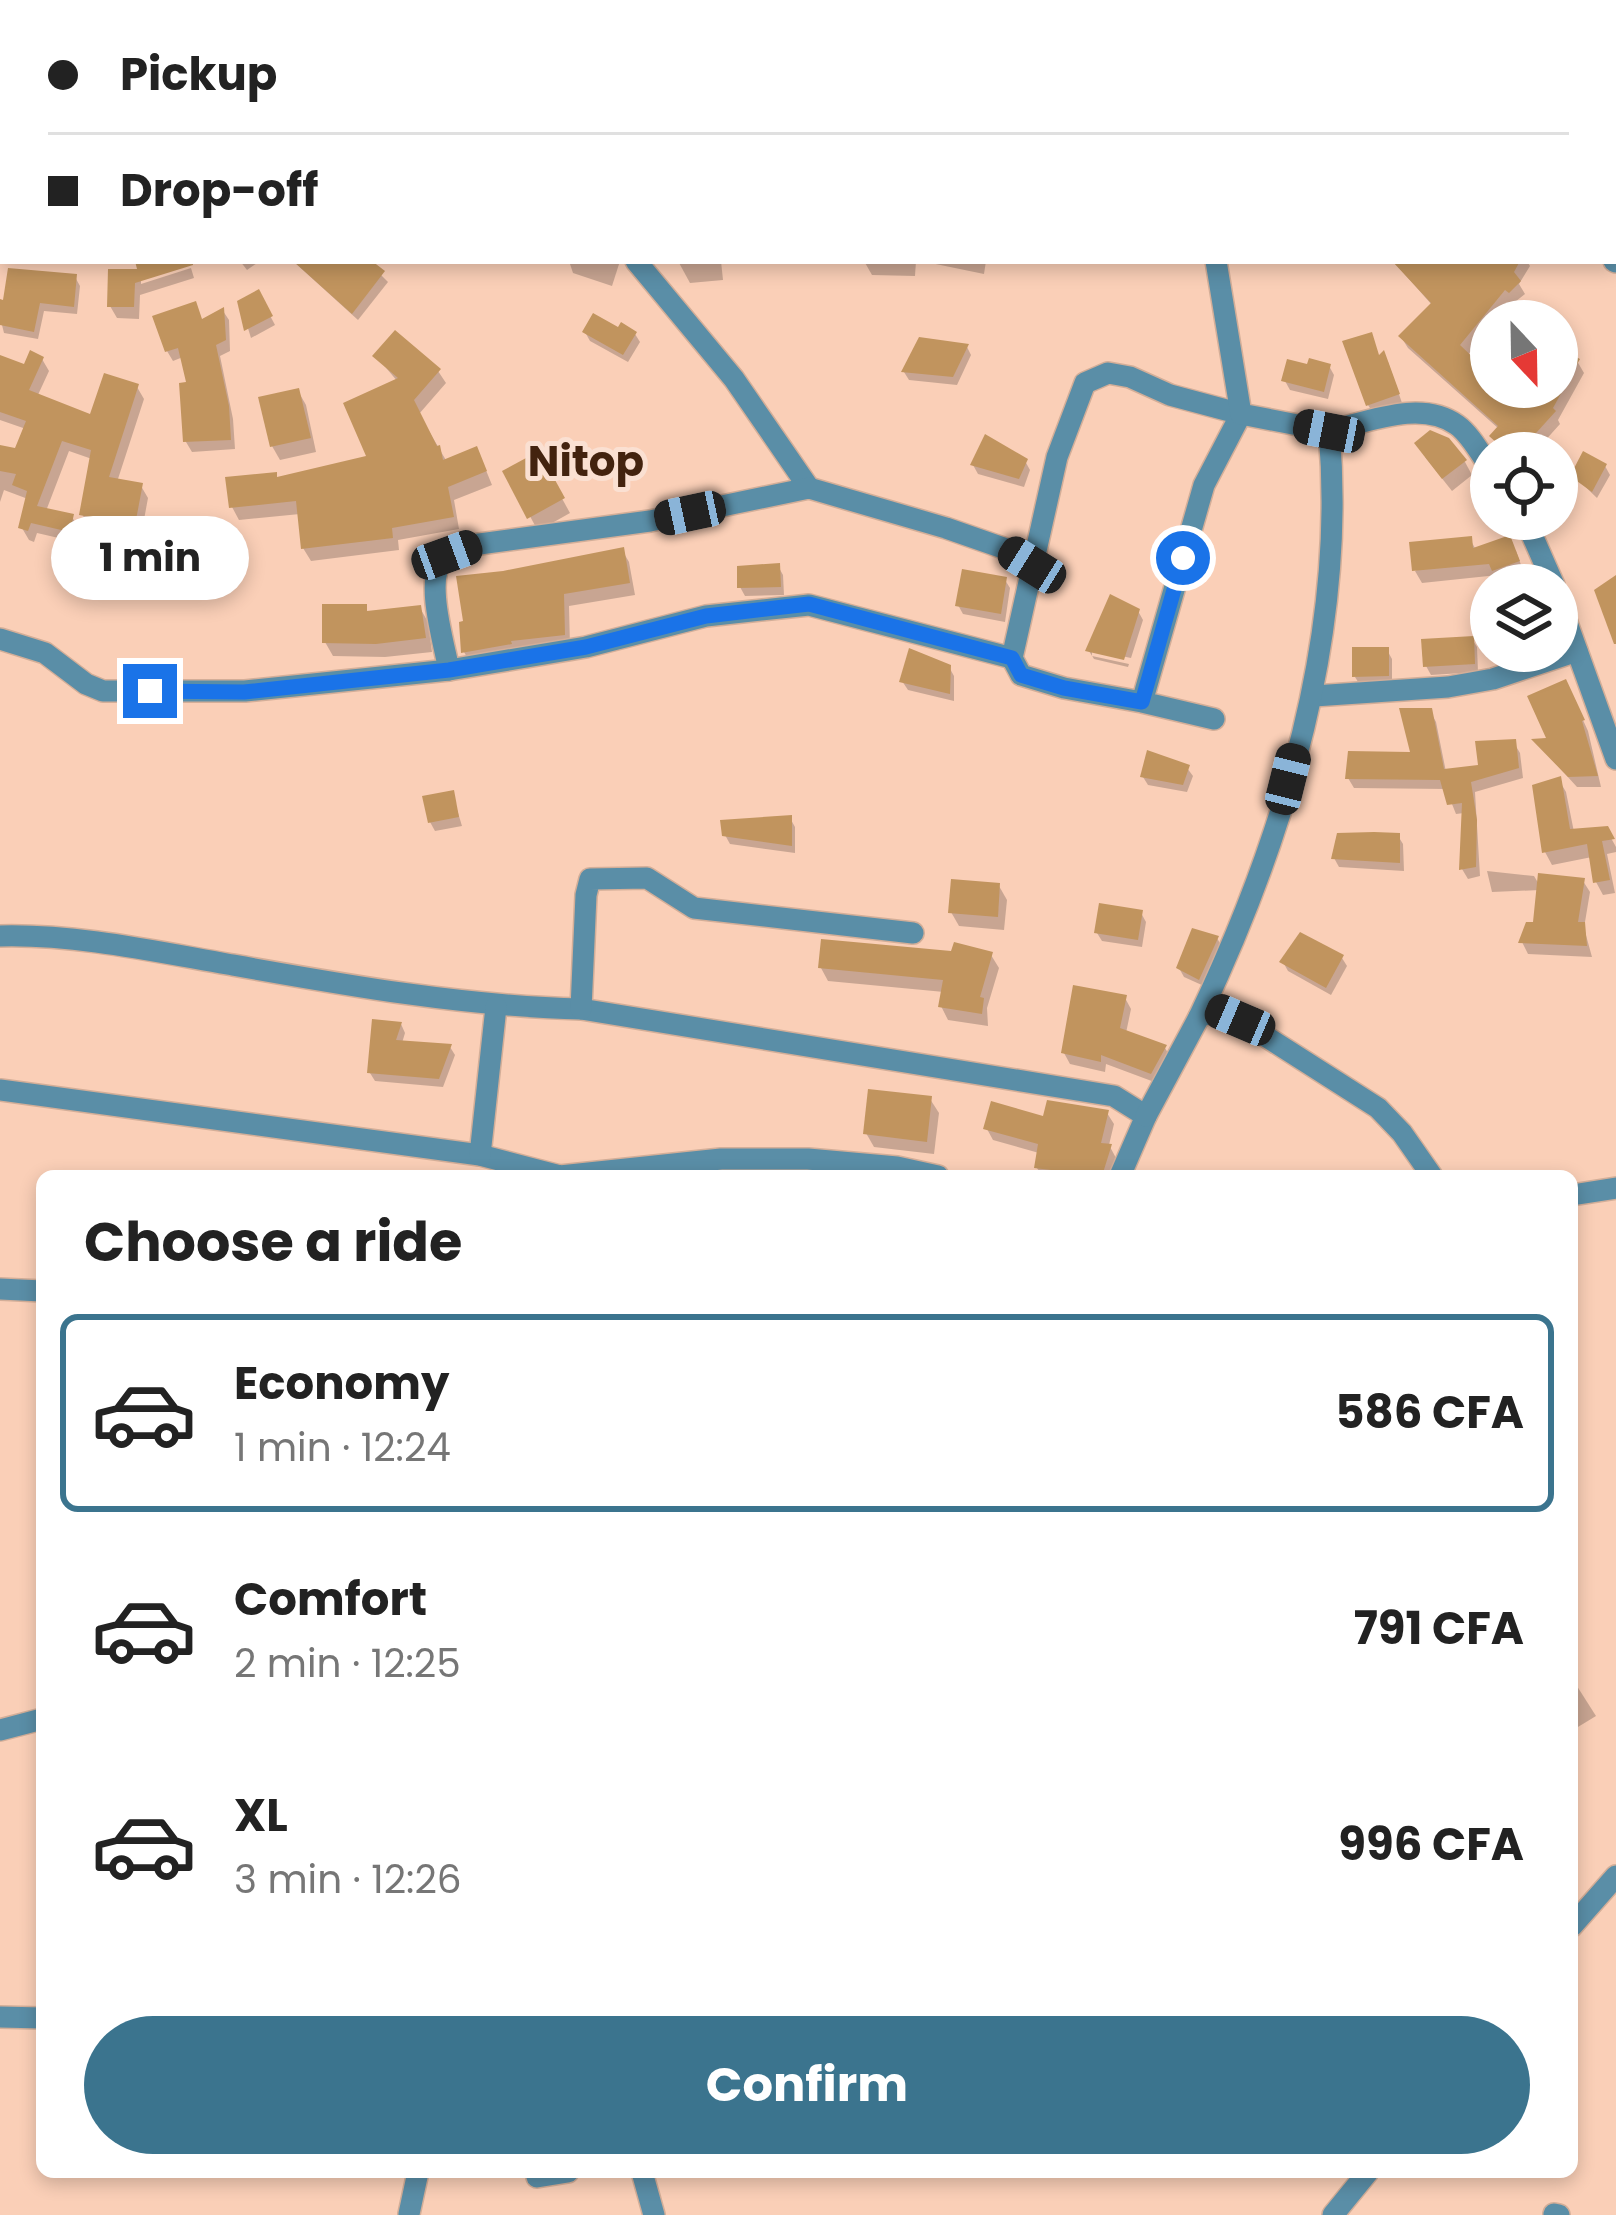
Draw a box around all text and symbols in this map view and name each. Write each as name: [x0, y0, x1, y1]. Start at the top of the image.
text: Pickup: [120, 43, 277, 106]
text: Drop-off: [120, 159, 318, 222]
north arrow: [1470, 300, 1578, 408]
map controls: [1470, 300, 1578, 672]
car: [1290, 406, 1368, 456]
district label: Nitop: [528, 432, 644, 491]
button: locate: [1470, 432, 1578, 540]
car: [651, 488, 729, 538]
callout: 1 min: [51, 517, 249, 601]
car: [407, 526, 487, 584]
text: 1 min: [99, 530, 201, 585]
car: [992, 531, 1072, 599]
route start: [1156, 531, 1210, 585]
button: layers: [1470, 564, 1578, 672]
route end: [123, 664, 177, 718]
car: [1262, 740, 1314, 818]
car: [1200, 989, 1280, 1051]
text: Choose a ride: [84, 1204, 462, 1280]
text: Economy: [234, 1352, 449, 1415]
icon: car: [90, 1359, 198, 1467]
text: 586 CFA: [1335, 1381, 1524, 1444]
text: 1 min · 12:24: [234, 1420, 451, 1475]
text: Comfort: [234, 1568, 427, 1631]
icon: car: [90, 1575, 198, 1683]
text: 791 CFA: [1354, 1597, 1524, 1660]
text: 2 min · 12:25: [234, 1636, 461, 1691]
text: XL: [234, 1784, 288, 1847]
icon: car: [90, 1791, 198, 1899]
text: 996 CFA: [1338, 1813, 1524, 1876]
text: 3 min · 12:26: [234, 1852, 462, 1907]
button: Confirm: [84, 2016, 1530, 2154]

